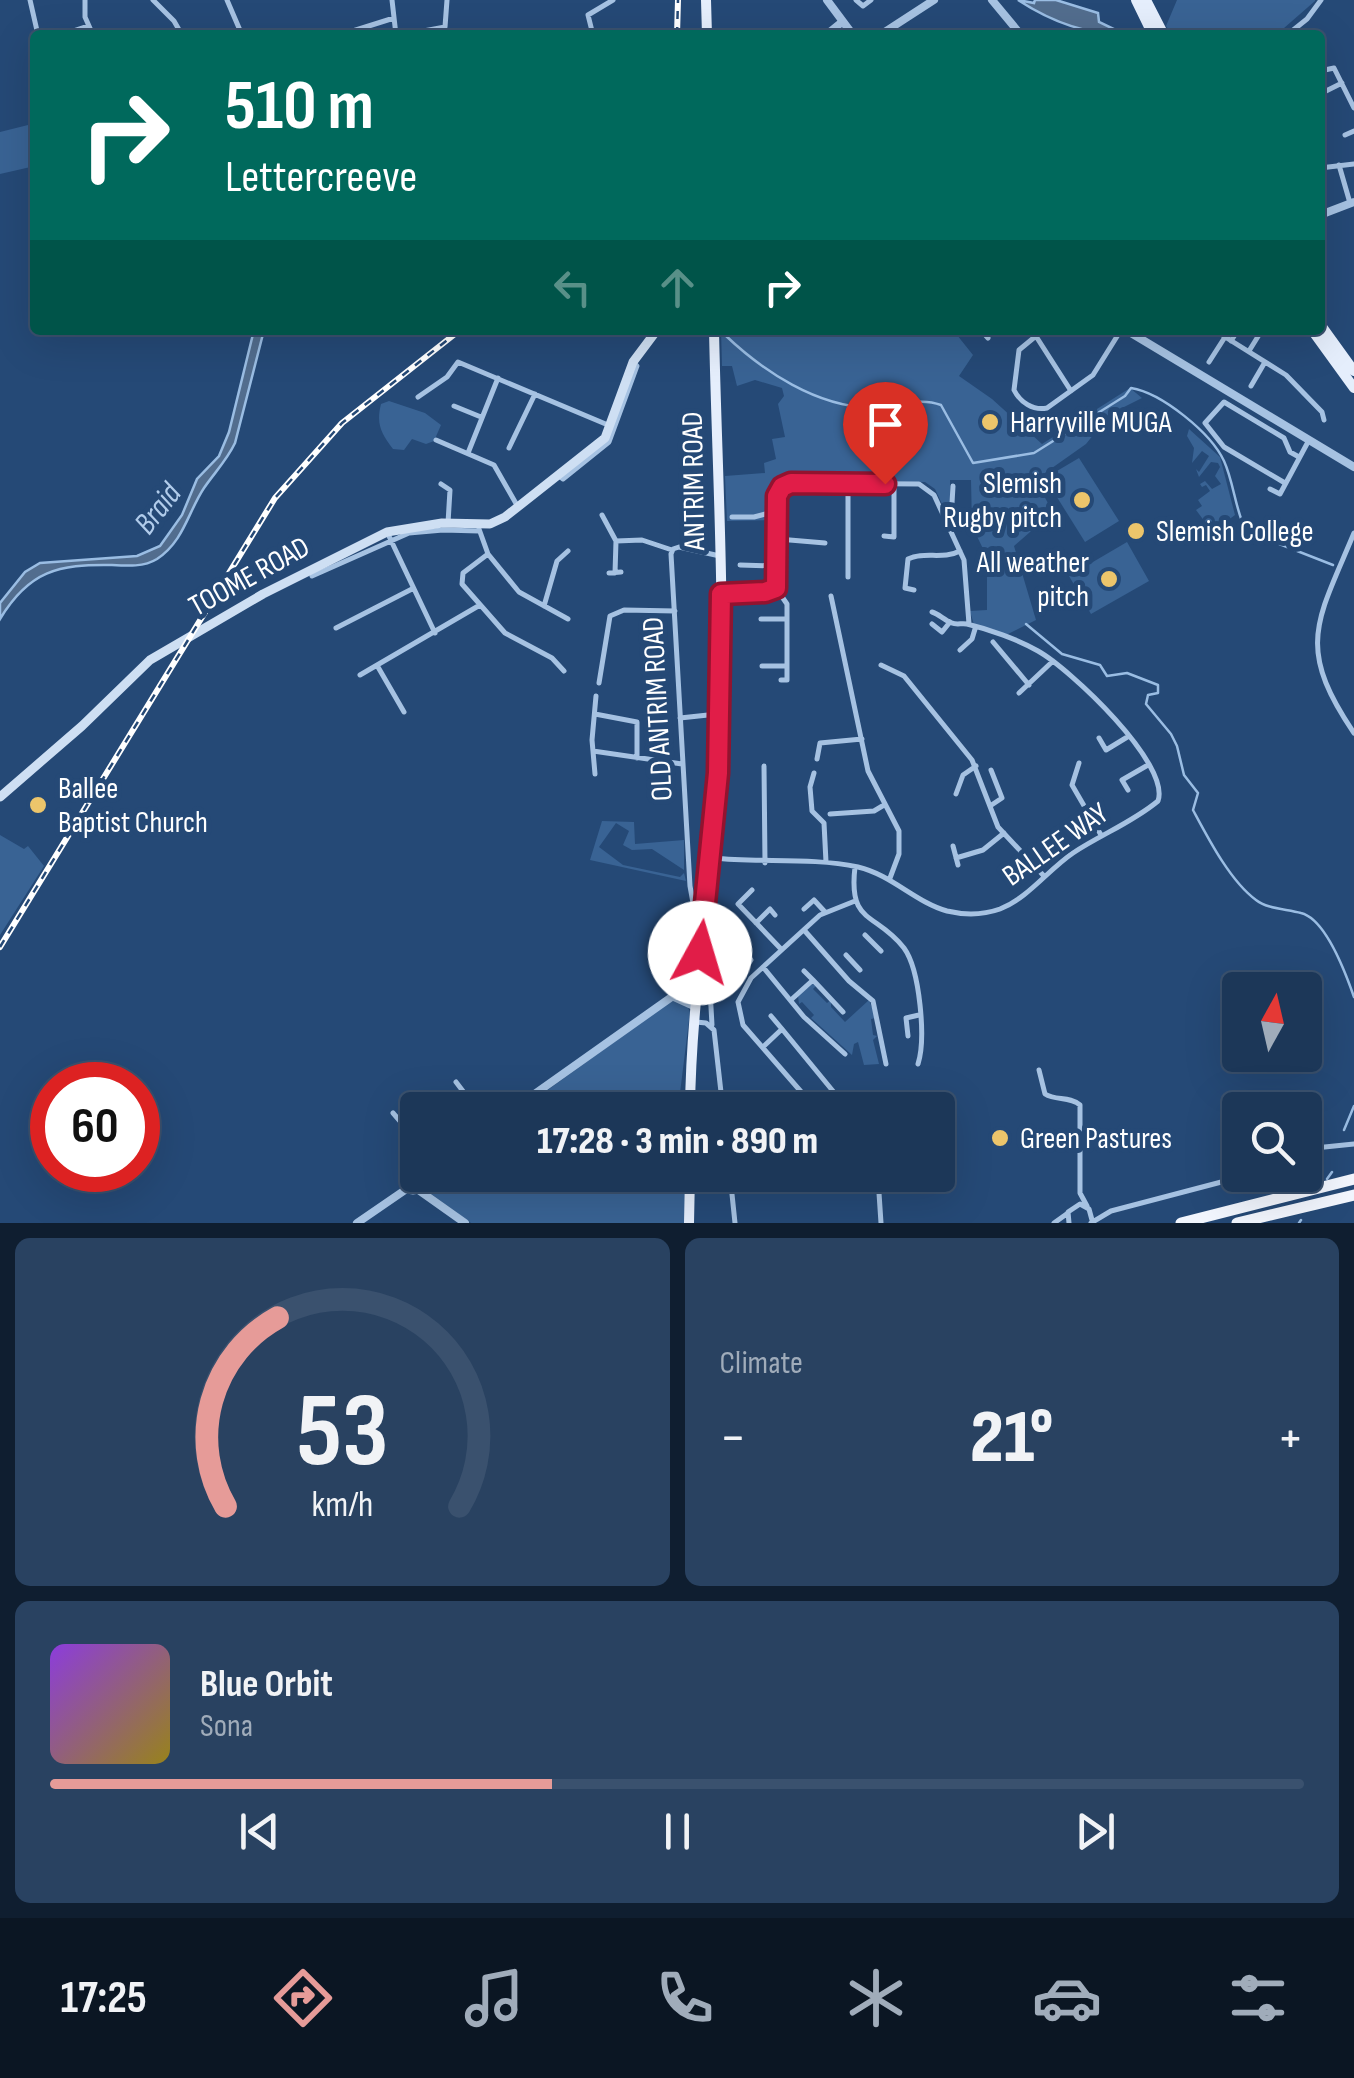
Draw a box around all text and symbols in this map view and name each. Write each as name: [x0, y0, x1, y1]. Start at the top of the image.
text: 510 m: [225, 65, 374, 149]
icon: right: [60, 70, 190, 200]
text: Lettercreeve: [225, 150, 417, 205]
icon: left: [545, 260, 600, 315]
icon: ahead: [650, 260, 705, 315]
icon: right: [755, 260, 810, 315]
pin: [843, 382, 928, 485]
icon: arrive: [858, 397, 913, 452]
place label: Harryville MUGA: [1010, 405, 1172, 441]
street label: ANTRIM ROAD: [675, 411, 713, 552]
marker: Harryville MUGA: [979, 411, 1001, 433]
place label: Slemish Rugby pitch: [943, 466, 1062, 536]
water label: Braid: [126, 475, 191, 542]
marker: Slemish Rugby pitch: [1071, 489, 1093, 511]
place label: Slemish College: [1156, 514, 1314, 550]
marker: Slemish College: [1125, 520, 1147, 542]
street label: TOOME ROAD: [183, 529, 316, 625]
place label: All weather pitch: [976, 545, 1089, 615]
marker: All weather pitch: [1098, 568, 1120, 590]
street label: OLD ANTRIM ROAD: [635, 616, 681, 802]
place label: Ballee Baptist Church: [58, 771, 208, 841]
marker: Ballee Baptist Church: [27, 794, 49, 816]
street label: BALLEE WAY: [996, 795, 1116, 894]
position arrow: [648, 901, 752, 1005]
north arrow: [1222, 972, 1322, 1072]
map controls: [1222, 972, 1322, 1192]
speed limit sign: 60: [30, 1062, 160, 1192]
button: search: [1222, 1092, 1322, 1192]
text: 17:28 · 3 min · 890 m: [537, 1119, 818, 1164]
place label: Green Pastures: [1020, 1121, 1172, 1157]
marker: Green Pastures: [989, 1127, 1011, 1149]
text: Climate: [720, 1344, 803, 1383]
text: 53: [296, 1370, 388, 1495]
text: 21°: [970, 1393, 1054, 1484]
text: −: [720, 1405, 746, 1472]
text: +: [1277, 1405, 1304, 1472]
text: km/h: [311, 1484, 373, 1527]
text: Blue Orbit: [200, 1662, 333, 1707]
text: Sona: [200, 1707, 253, 1746]
icon: previous: [232, 1804, 287, 1859]
icon: pause: [650, 1804, 705, 1859]
icon: next: [1068, 1804, 1123, 1859]
icon: directions: [268, 1963, 338, 2033]
icon: music: [459, 1963, 529, 2033]
icon: phone: [650, 1963, 720, 2033]
icon: climate: [841, 1963, 911, 2033]
icon: car: [1032, 1963, 1102, 2033]
icon: filters: [1223, 1963, 1293, 2033]
text: 17:25: [61, 1971, 147, 2026]

